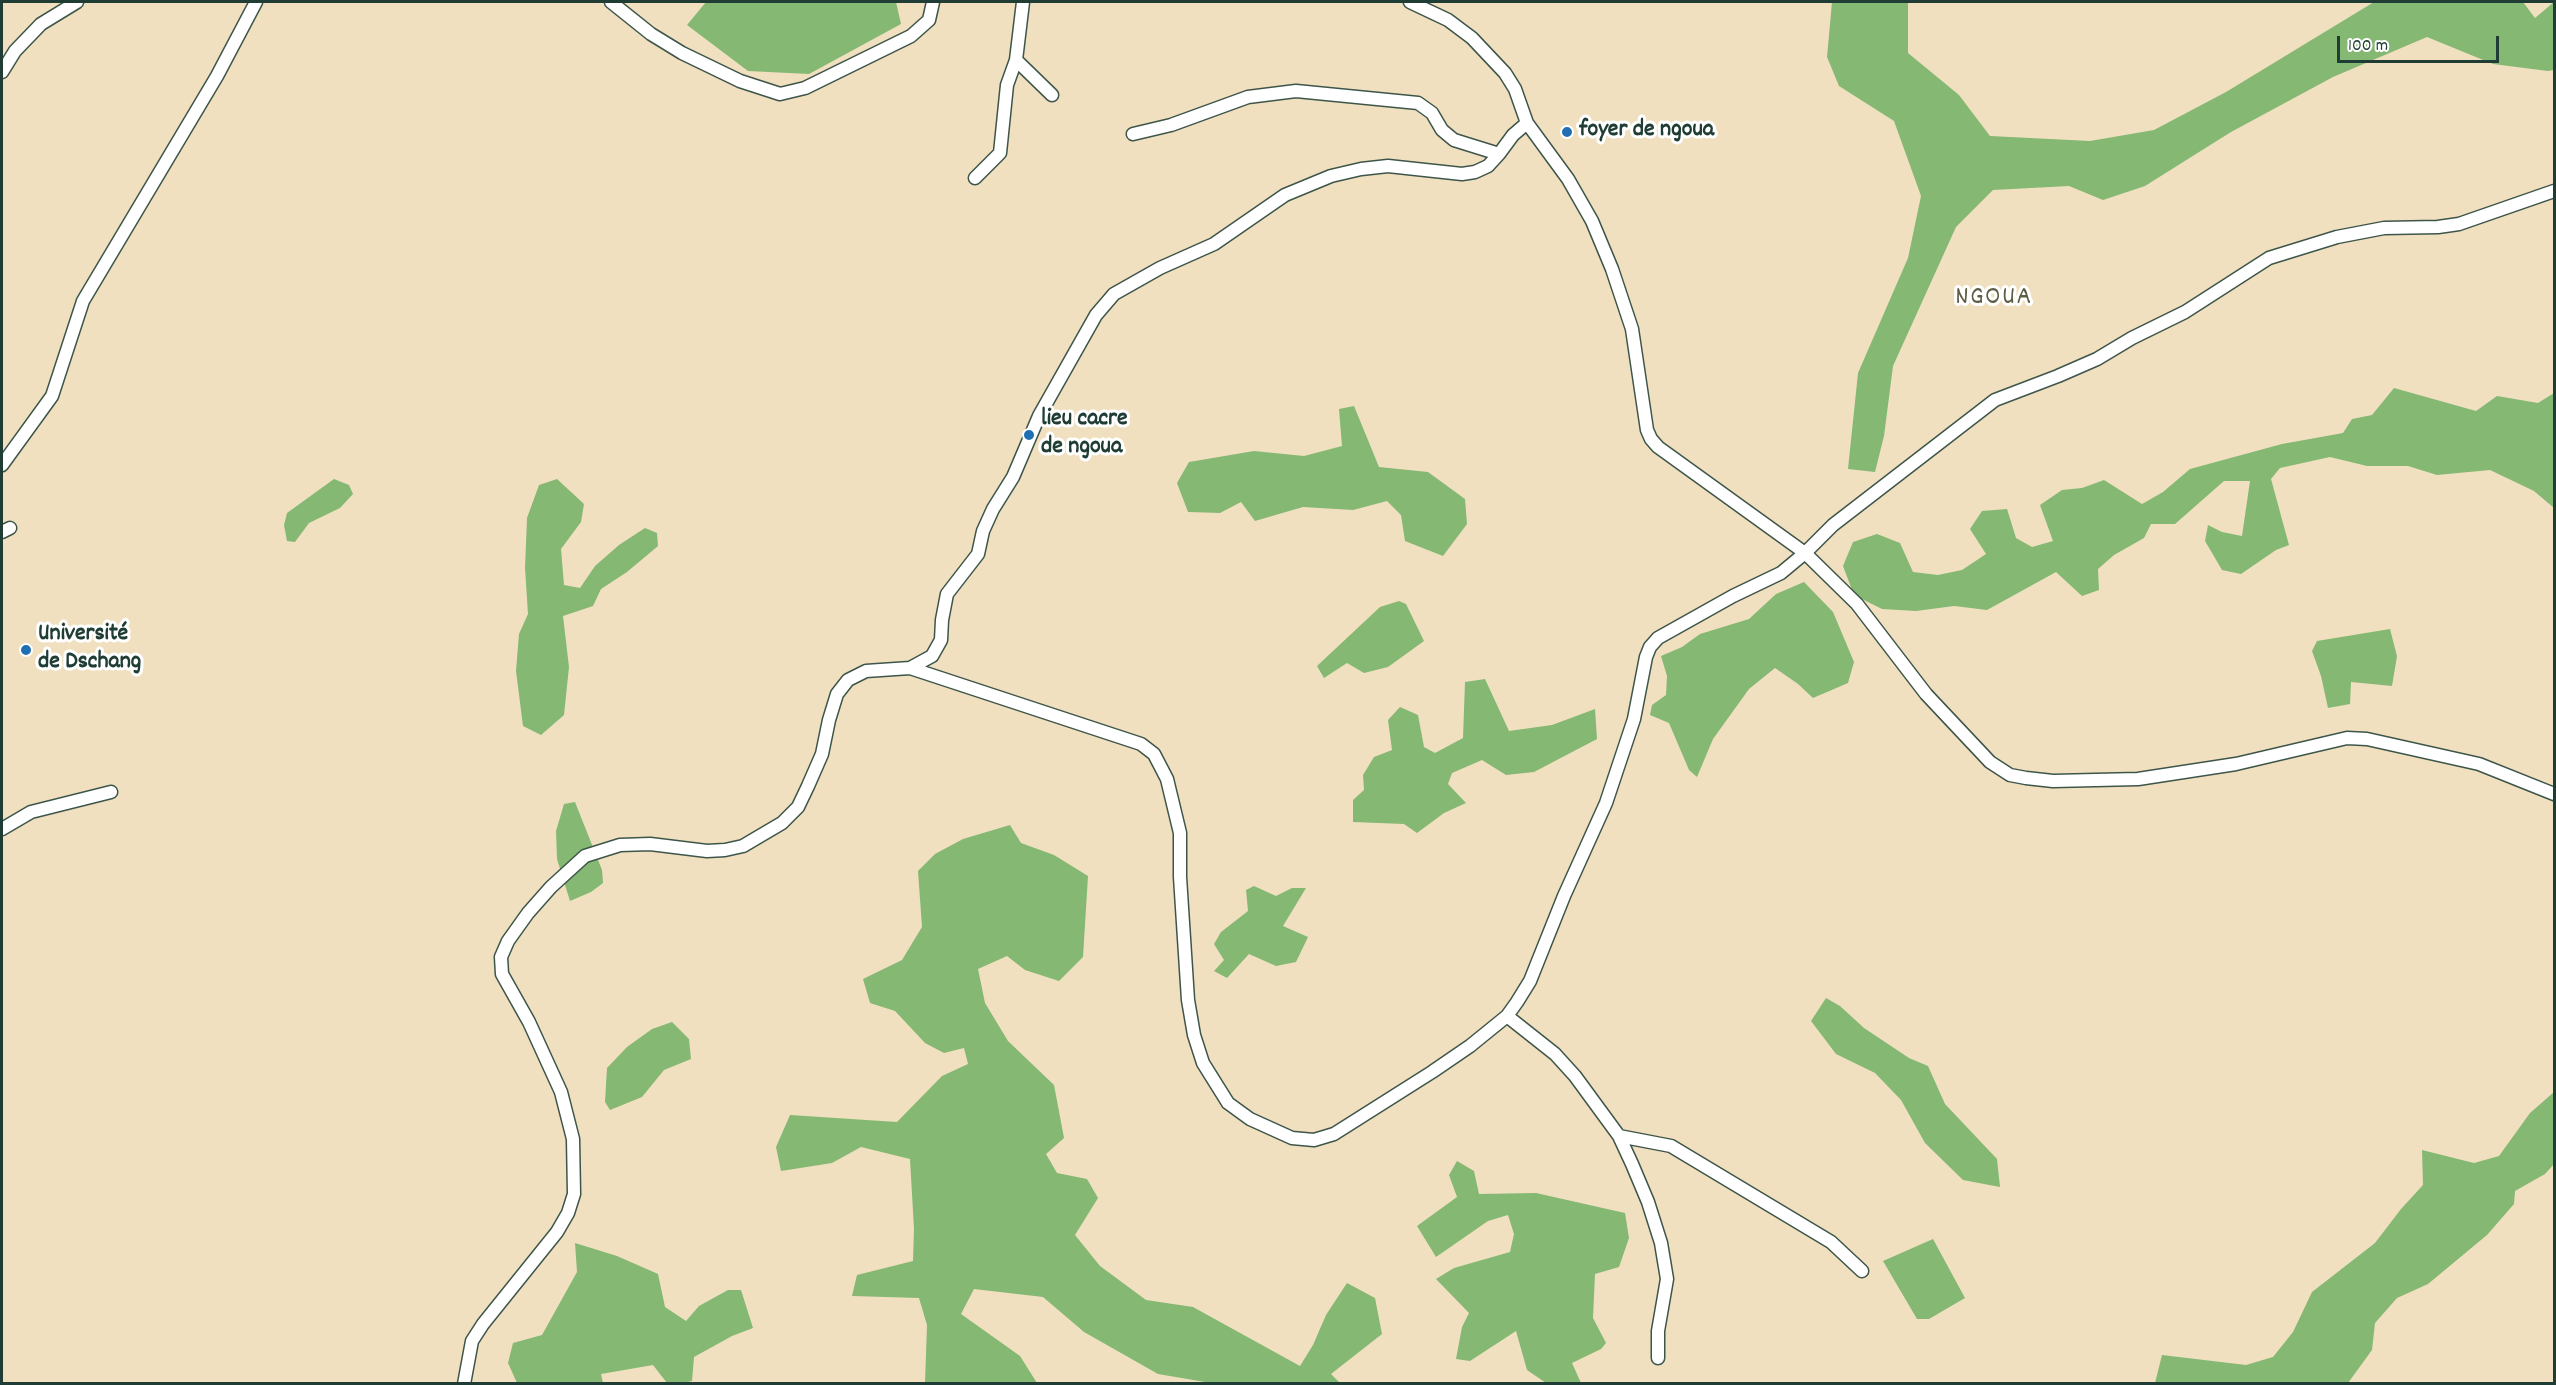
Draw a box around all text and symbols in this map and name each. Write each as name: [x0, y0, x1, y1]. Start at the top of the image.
scale bar: [2340, 24, 2502, 62]
text: 100 m: [2348, 34, 2388, 59]
place label: foyer de ngoua: [1579, 118, 1714, 146]
marker: foyer de ngoua: [1560, 125, 1574, 139]
district label: NGOUA: [1955, 283, 2033, 315]
place label: lieu cacre de ngoua: [1041, 407, 1128, 463]
marker: lieu cacre de ngoua: [1022, 428, 1036, 442]
place label: Université de Dschang: [38, 622, 141, 678]
marker: Université de Dschang: [19, 643, 33, 657]

